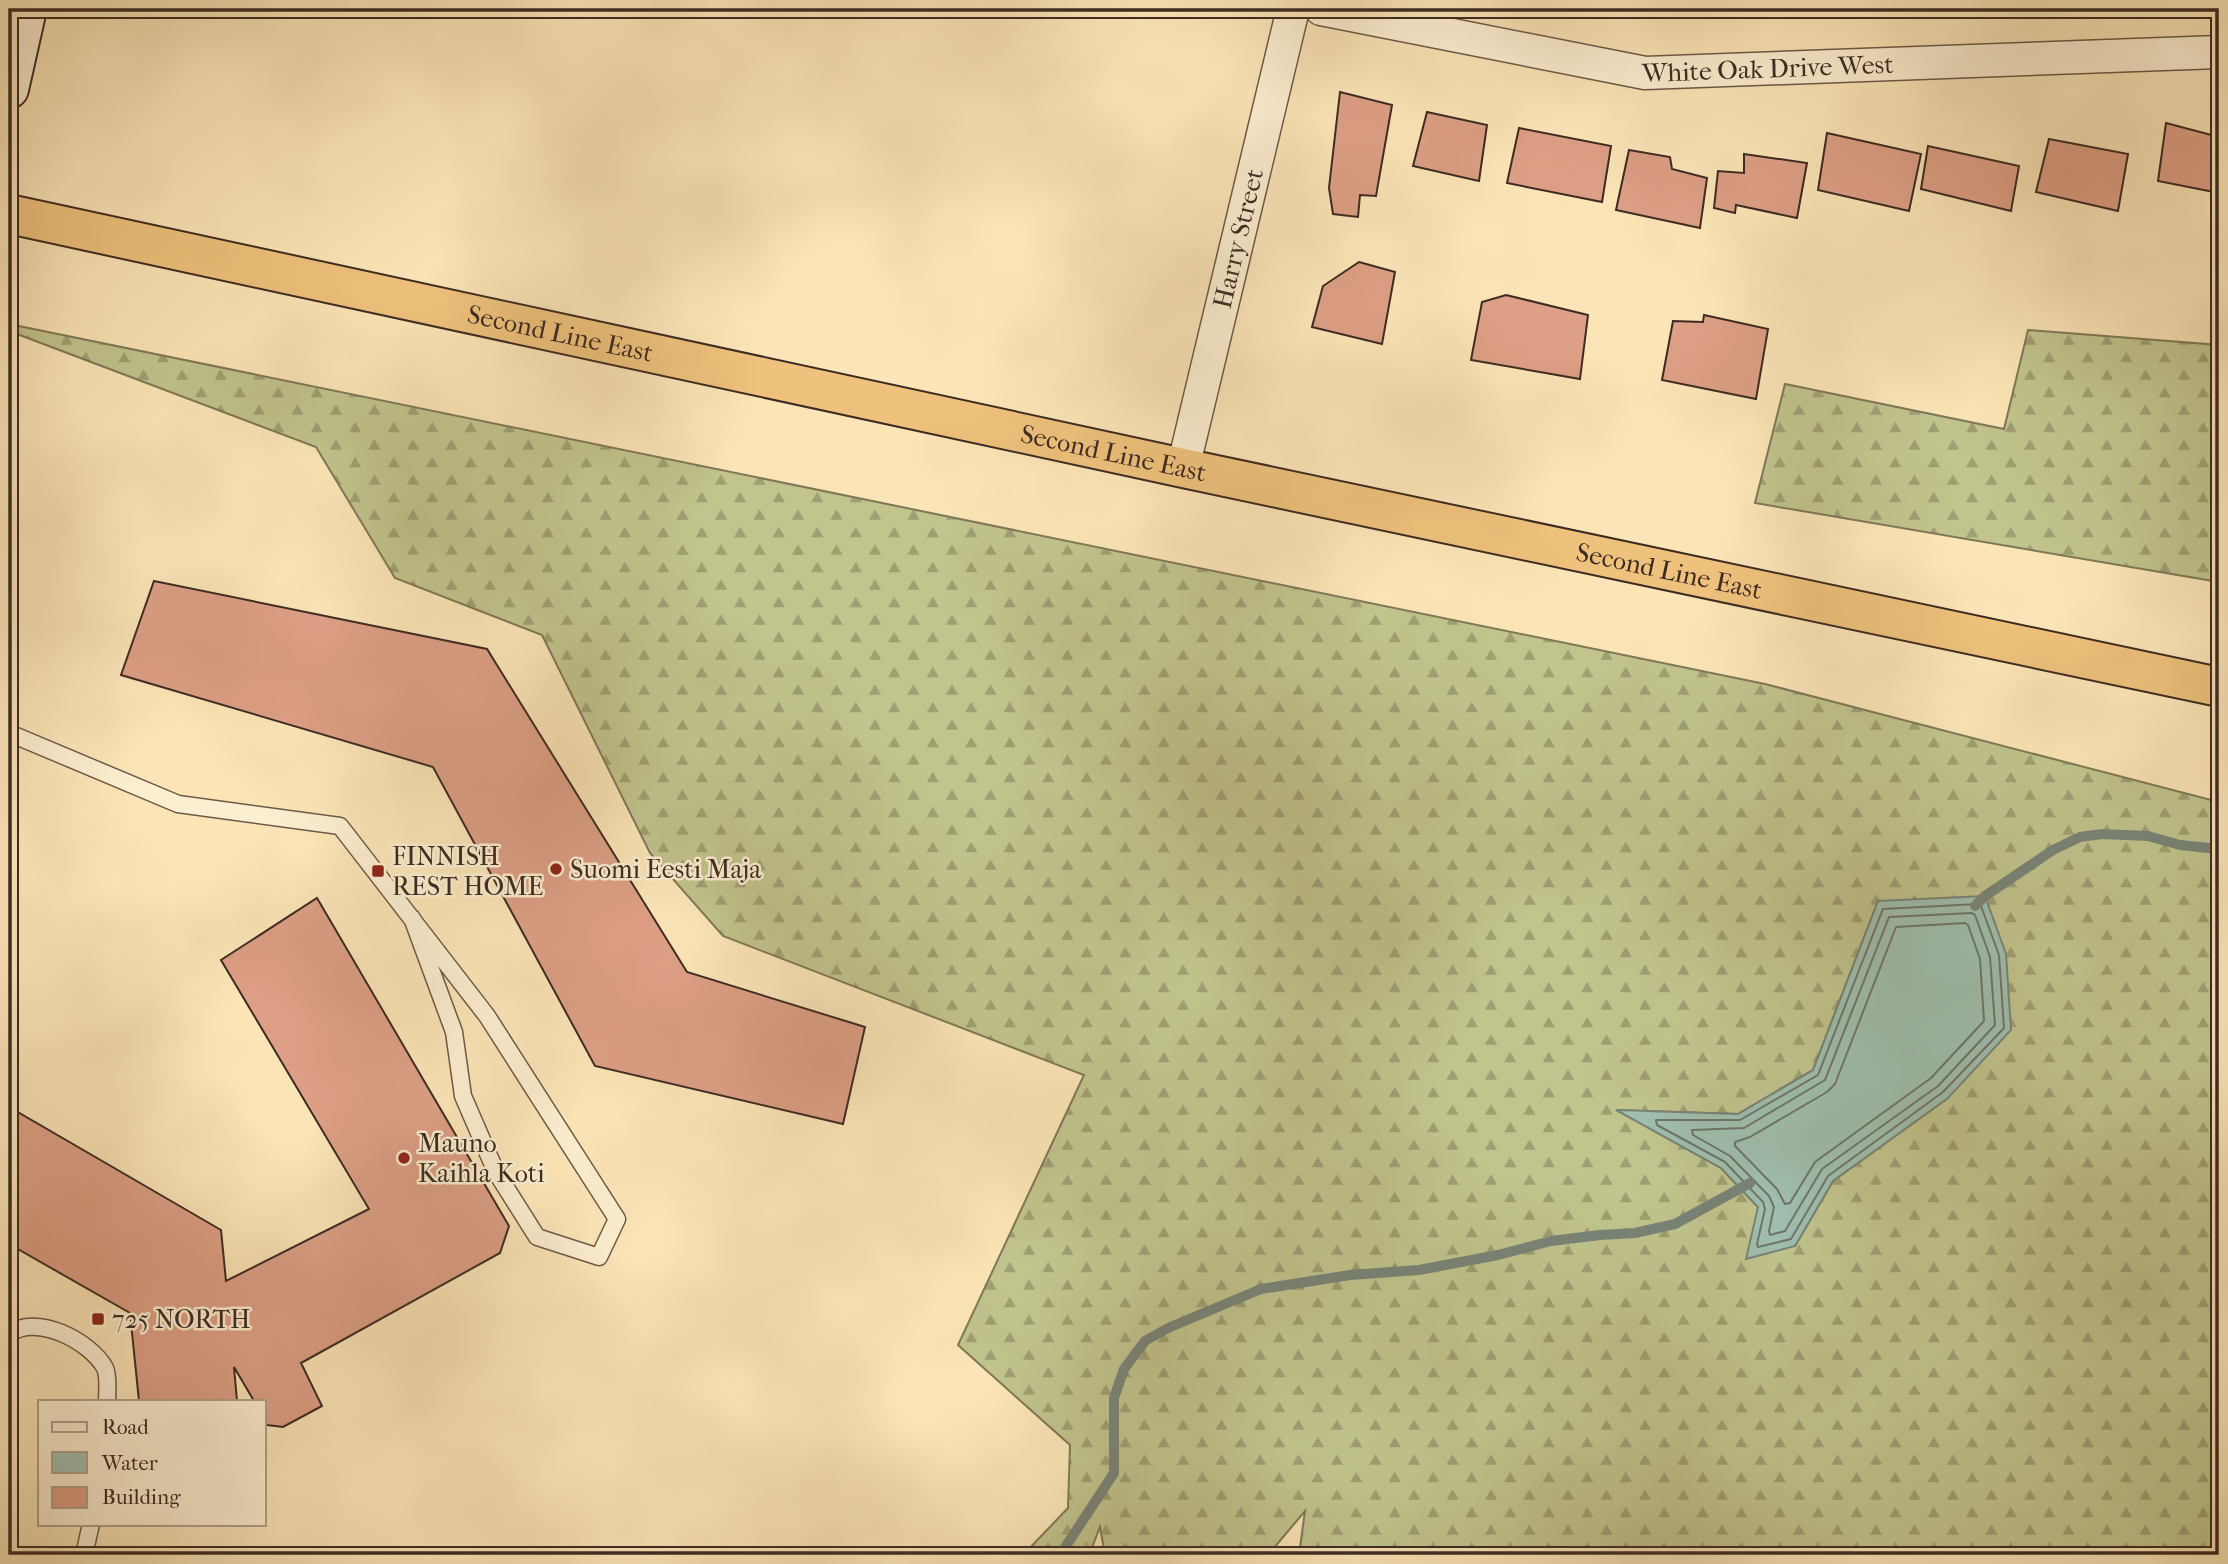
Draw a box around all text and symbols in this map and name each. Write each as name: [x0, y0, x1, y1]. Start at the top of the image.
street label: White Oak Drive West: [1640, 49, 1895, 89]
street label: Harry Street: [1207, 165, 1270, 312]
street label: Second Line East: [464, 299, 657, 369]
street label: Second Line East: [1018, 418, 1210, 489]
street label: Second Line East: [1573, 537, 1765, 606]
place label: FINNISH REST HOME: [392, 841, 544, 902]
place label: Suomi Eesti Maja: [570, 854, 762, 885]
marker: Suomi Eesti Maja: [548, 861, 564, 877]
marker: FINNISH REST HOME: [370, 863, 386, 879]
place label: Mauno Kaihla Koti: [418, 1128, 545, 1189]
marker: Mauno Kaihla Koti: [396, 1150, 412, 1166]
place label: 725 NORTH: [112, 1304, 250, 1335]
marker: 725 NORTH: [90, 1311, 106, 1327]
legend: [38, 1400, 266, 1526]
text: Road: [102, 1415, 149, 1439]
text: Water: [101, 1451, 158, 1475]
text: Building: [102, 1485, 181, 1509]

